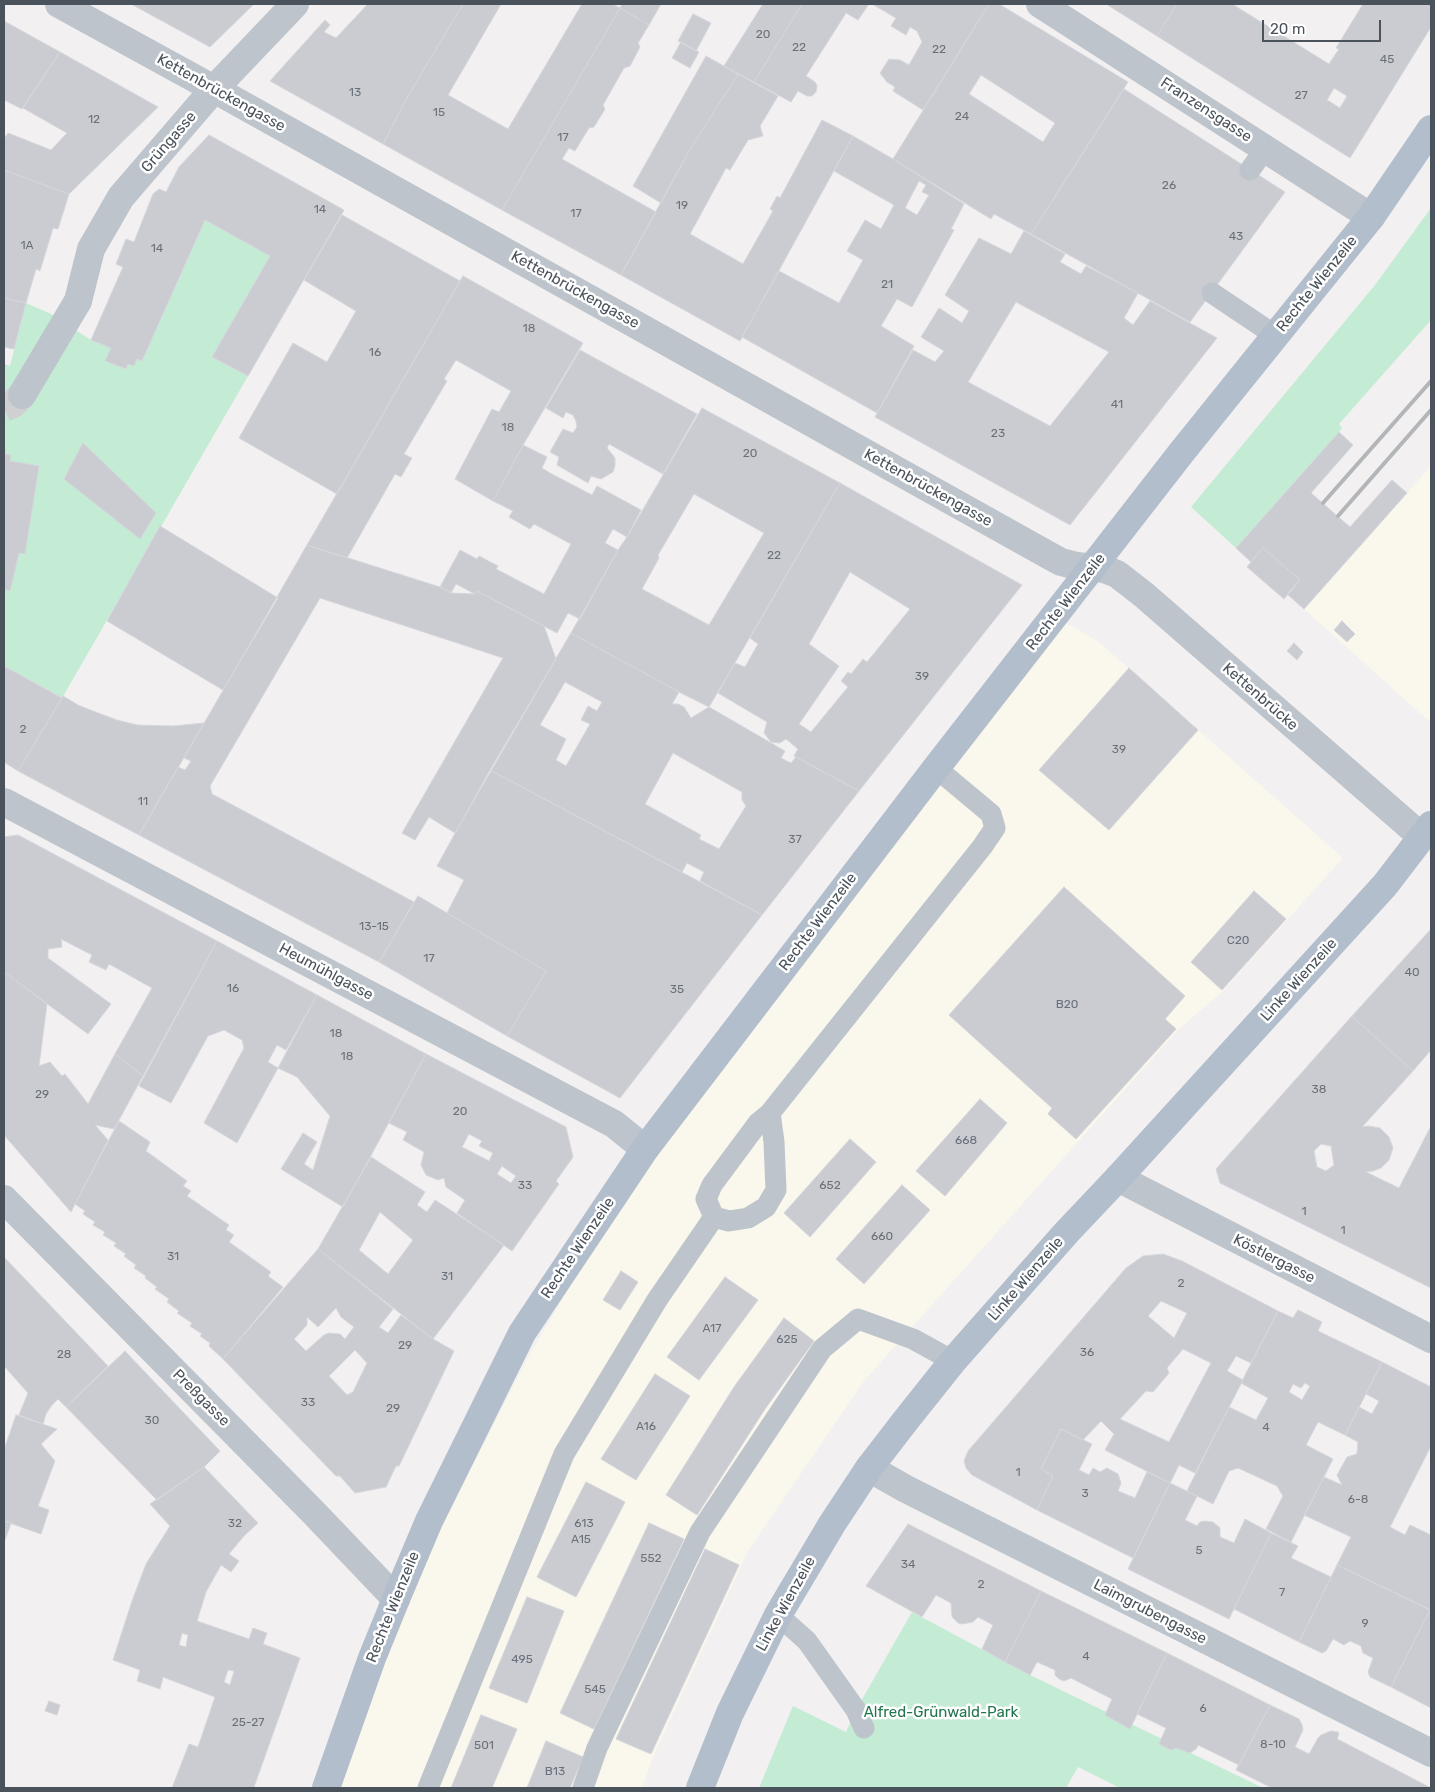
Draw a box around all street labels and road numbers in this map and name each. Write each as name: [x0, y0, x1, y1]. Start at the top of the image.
street label: Kettenbrückengasse: [154, 50, 288, 136]
street label: Franzensgasse: [1157, 74, 1255, 146]
street label: Grüngasse: [138, 108, 200, 176]
street label: Rechte Wienzeile: [1273, 232, 1361, 336]
street label: Kettenbrückengasse: [508, 247, 642, 333]
street label: Kettenbrückengasse: [861, 445, 995, 531]
street label: Rechte Wienzeile: [1023, 550, 1109, 654]
street label: Kettenbrücke: [1219, 659, 1301, 735]
street label: Rechte Wienzeile: [775, 869, 861, 975]
street label: Linke Wienzeile: [1257, 935, 1341, 1025]
street label: Heumühlgasse: [276, 940, 376, 1004]
street label: Rechte Wienzeile: [538, 1194, 618, 1302]
street label: Köstlergasse: [1230, 1231, 1318, 1287]
street label: Linke Wienzeile: [985, 1233, 1067, 1325]
street label: Preßgasse: [169, 1366, 233, 1430]
street label: Rechte Wienzeile: [363, 1549, 423, 1665]
street label: Linke Wienzeile: [753, 1554, 819, 1654]
street label: Laimgrubengasse: [1090, 1576, 1210, 1648]

